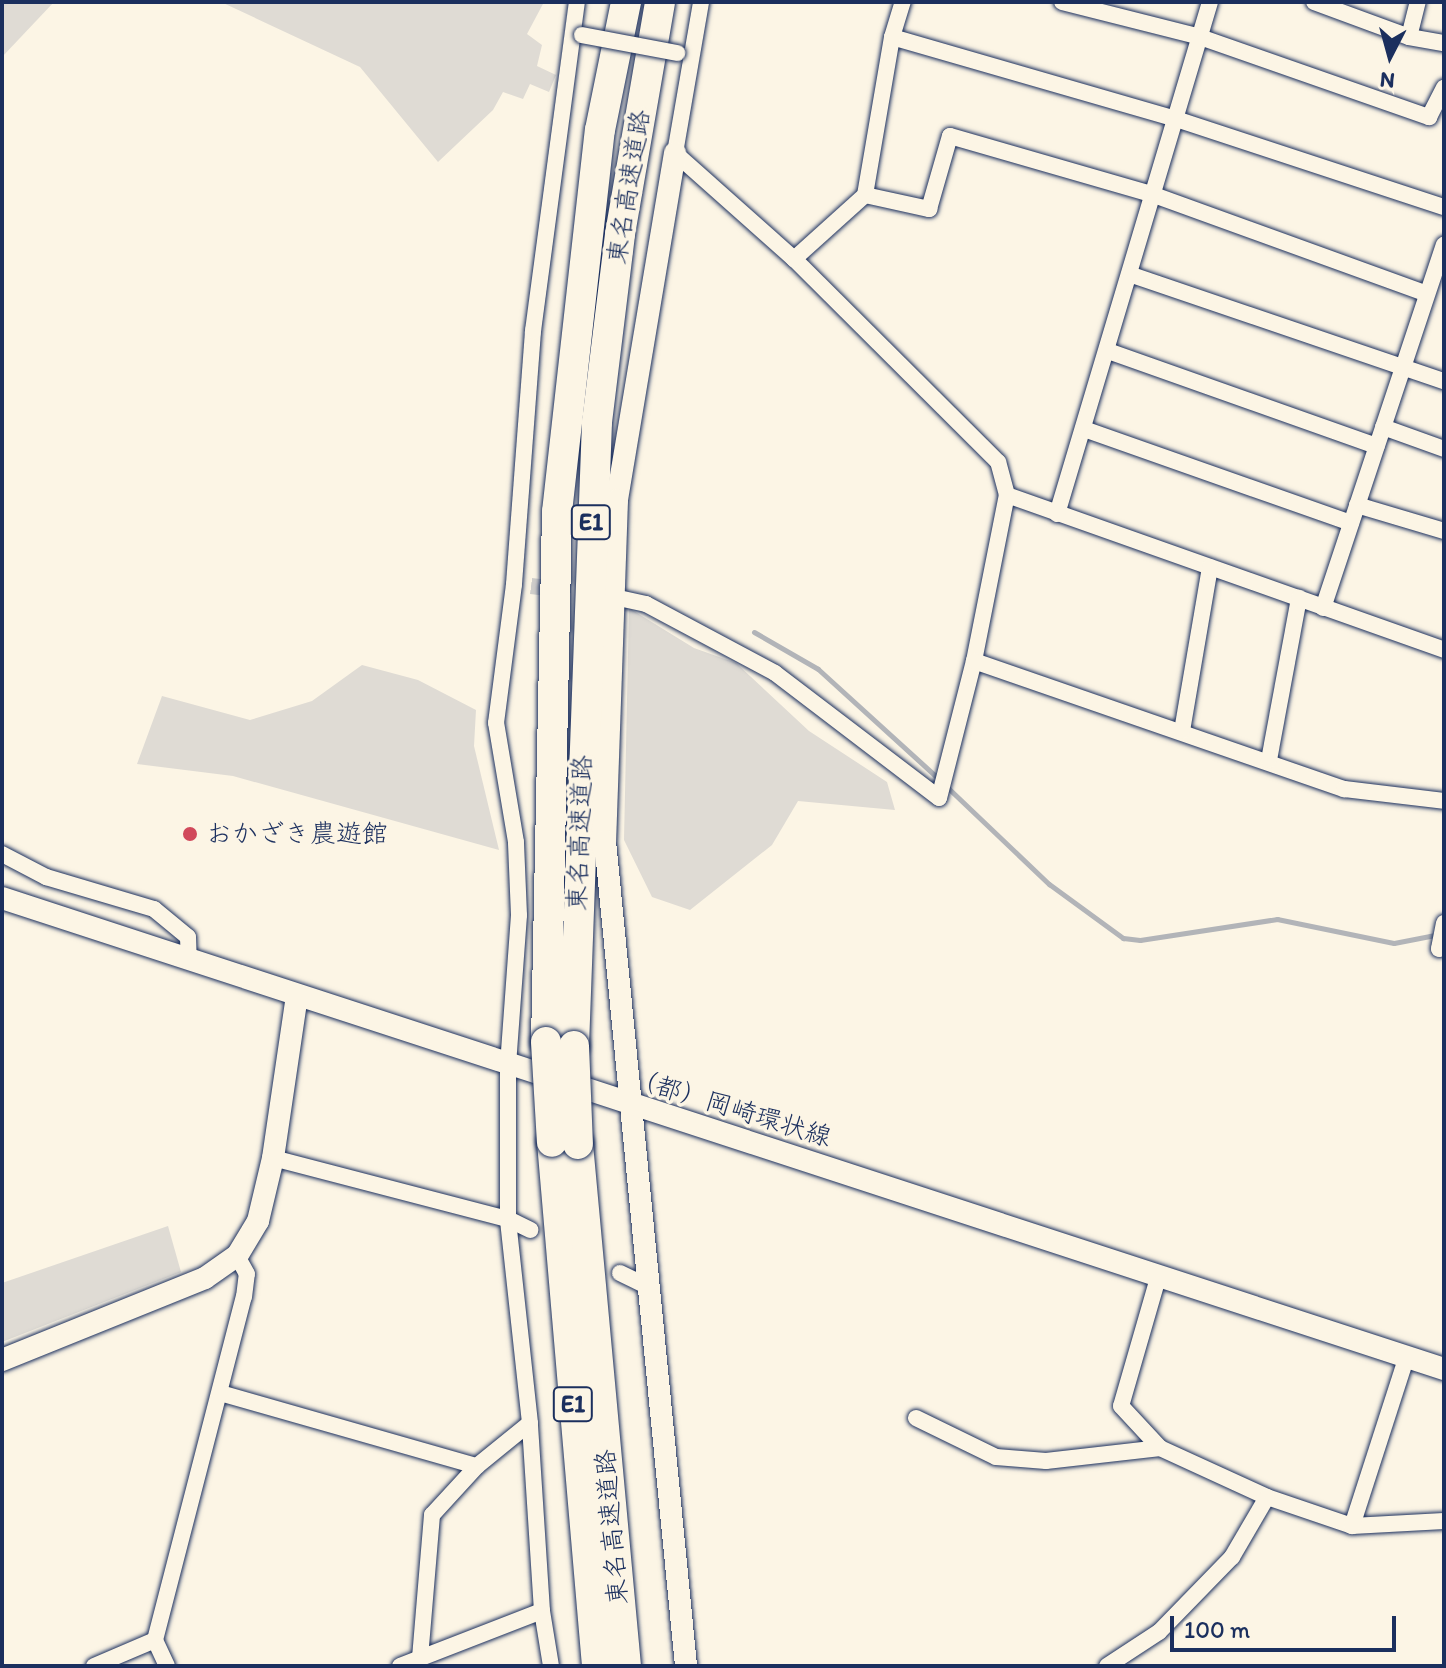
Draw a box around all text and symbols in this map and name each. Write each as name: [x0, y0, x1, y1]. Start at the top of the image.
north arrow: [1350, 16, 1430, 96]
text: N: [1379, 66, 1396, 95]
street label: 東名高速道路: [601, 108, 657, 266]
road number: E1: [569, 502, 613, 542]
street label: 東名高速道路: [562, 755, 598, 911]
place label: おかざき農遊館: [206, 818, 388, 850]
marker: おかざき農遊館: [181, 825, 199, 843]
street label: （都）岡崎環状線: [627, 1063, 835, 1153]
road number: E1: [551, 1384, 595, 1424]
street label: 東名高速道路: [590, 1448, 634, 1606]
scale bar: [1174, 1600, 1400, 1650]
text: 100 m: [1184, 1615, 1250, 1644]

